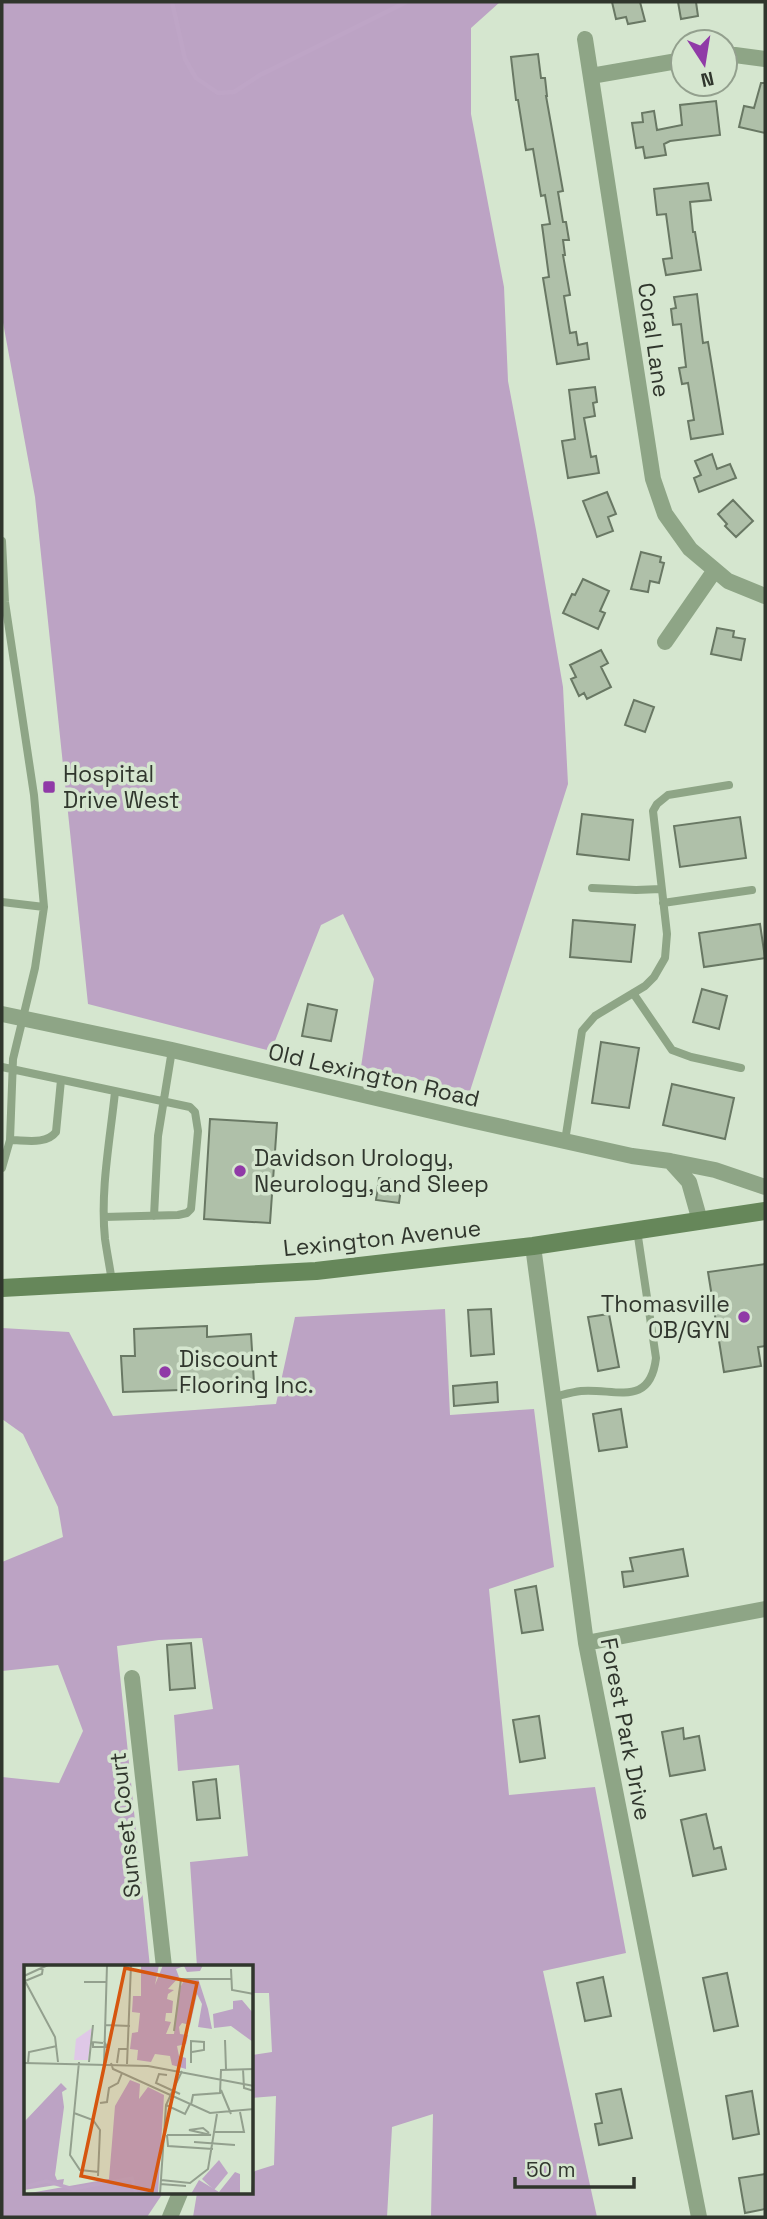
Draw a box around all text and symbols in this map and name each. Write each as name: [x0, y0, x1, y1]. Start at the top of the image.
north arrow: [669, 28, 739, 98]
text: N: [699, 66, 716, 93]
street label: Coral Lane: [631, 281, 677, 399]
place label: Hospital Drive West: [63, 759, 180, 815]
marker: Hospital Drive West: [41, 779, 57, 795]
street label: Old Lexington Road: [265, 1036, 483, 1114]
place label: Davidson Urology, Neurology, and Sleep: [254, 1143, 489, 1199]
marker: Davidson Urology, Neurology, and Sleep: [232, 1163, 248, 1179]
street label: Lexington Avenue: [282, 1213, 482, 1263]
place label: Thomasville OB/GYN: [601, 1289, 730, 1345]
marker: Thomasville OB/GYN: [736, 1309, 752, 1325]
place label: Discount Flooring Inc.: [179, 1344, 314, 1400]
marker: Discount Flooring Inc.: [157, 1364, 173, 1380]
street label: Forest Park Drive: [594, 1635, 658, 1823]
street label: Sunset Court: [102, 1751, 148, 1899]
inset map: [24, 1965, 254, 2194]
scale bar: [515, 2146, 634, 2190]
text: 50 m: [526, 2156, 576, 2183]

